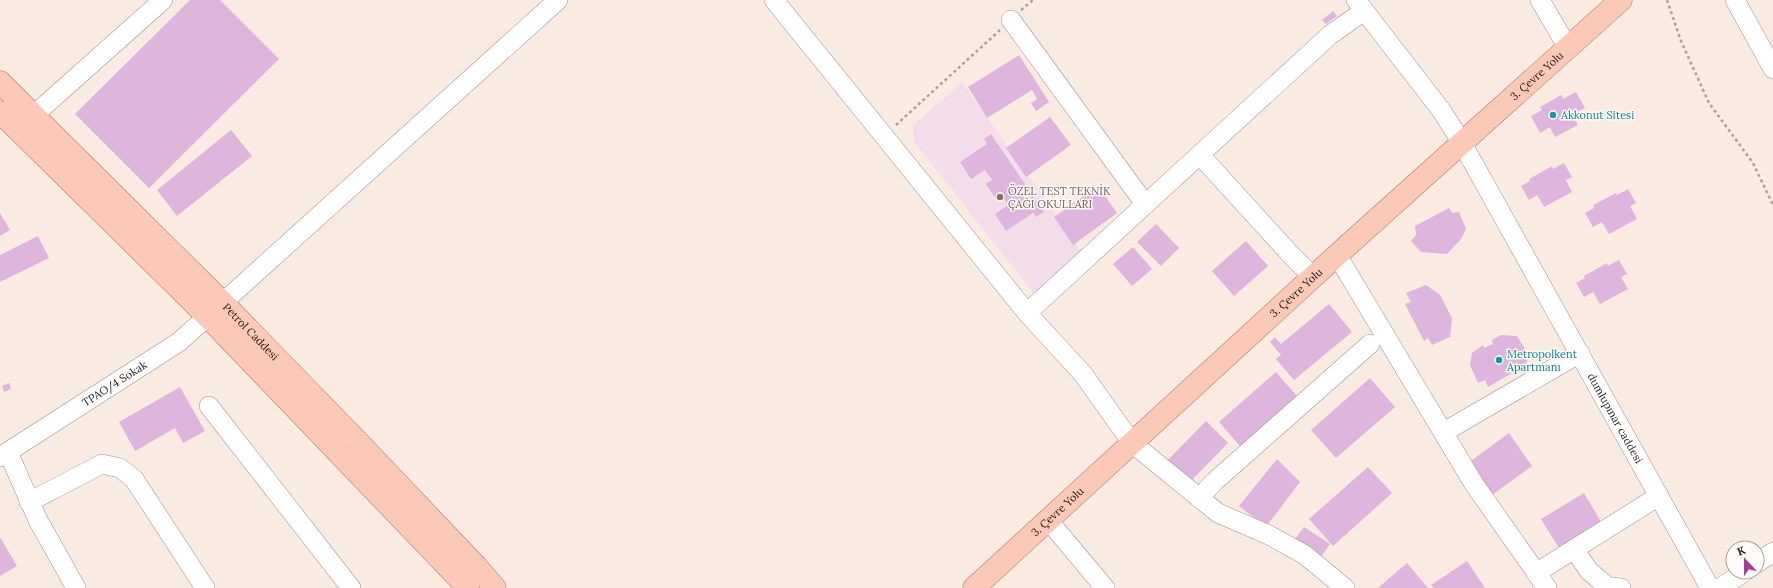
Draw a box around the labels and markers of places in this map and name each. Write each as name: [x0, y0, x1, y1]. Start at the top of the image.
place label: Akkonut Sitesi: [1560, 108, 1634, 122]
marker: Akkonut Sitesi: [1548, 110, 1558, 120]
place label: ÖZEL TEST TEKNİK ÇAĞI OKULLARI: [1008, 183, 1111, 211]
marker: ÖZEL TEST TEKNİK ÇAĞI OKULLARI: [995, 192, 1005, 202]
place label: Metropolkent Apartmanı: [1506, 347, 1578, 374]
marker: Metropolkent Apartmanı: [1494, 355, 1504, 365]

